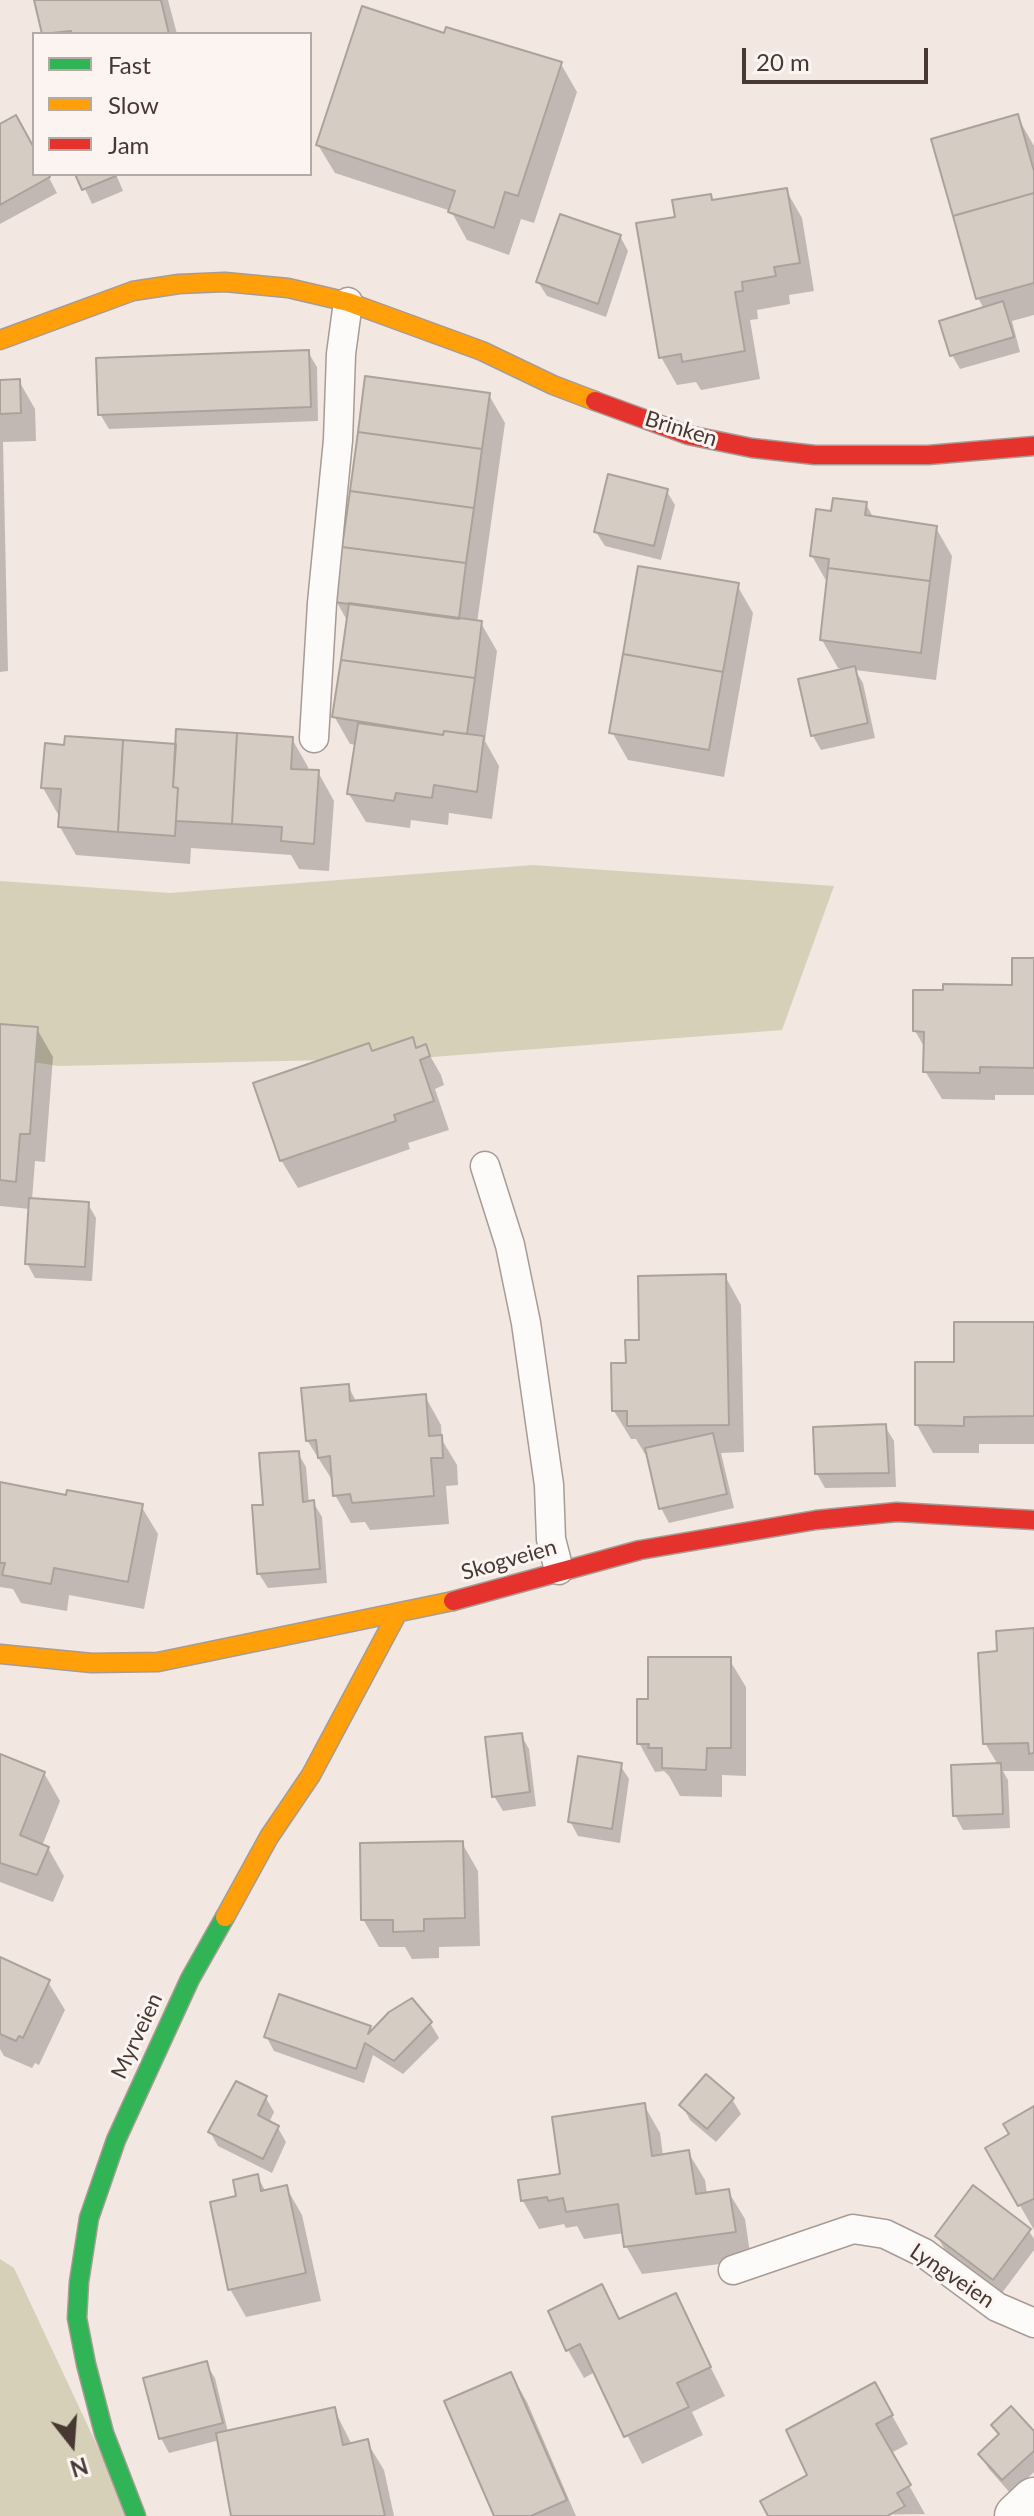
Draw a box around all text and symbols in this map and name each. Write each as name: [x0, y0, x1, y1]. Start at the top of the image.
legend: [32, 32, 312, 176]
scale bar: [746, 32, 932, 82]
text: 20 m: [756, 47, 810, 76]
text: Fast: [108, 50, 151, 79]
text: Slow: [108, 90, 159, 119]
text: Jam: [108, 130, 149, 159]
street label: Brinken: [642, 406, 720, 452]
street label: Skogveien: [458, 1534, 560, 1586]
street label: Myrveien: [106, 1989, 168, 2083]
street label: Lyngveien: [905, 2238, 999, 2314]
north arrow: [32, 2404, 112, 2484]
text: N: [67, 2452, 91, 2483]

